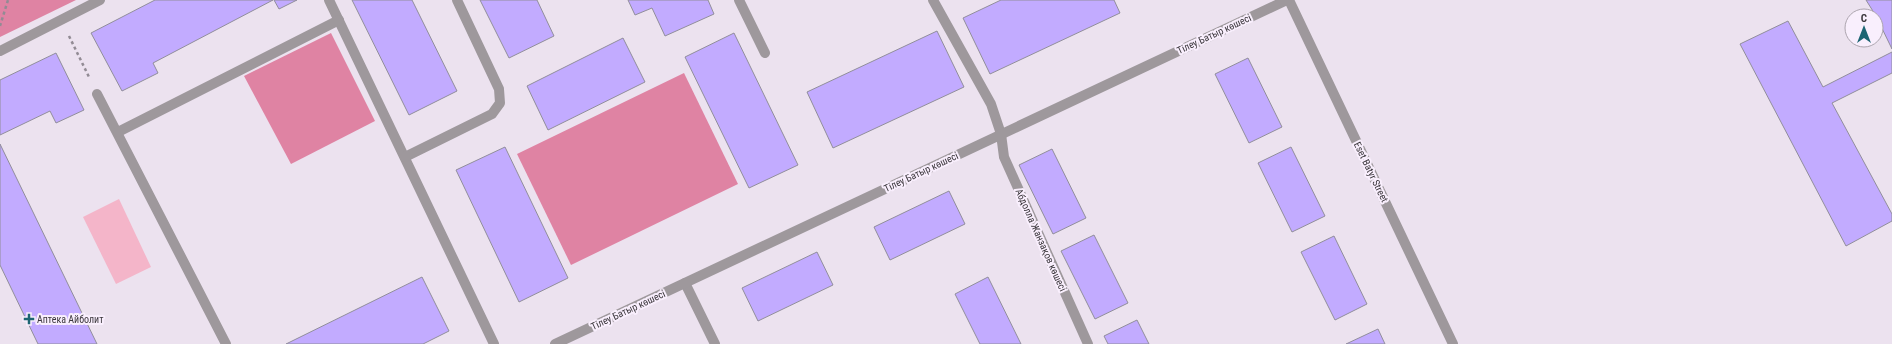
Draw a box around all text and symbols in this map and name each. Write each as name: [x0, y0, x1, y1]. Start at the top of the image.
north arrow: [1844, 8, 1884, 48]
street label: Тілеу Батыр көшесі: [1175, 12, 1253, 56]
text: С: [1861, 12, 1867, 25]
street label: Eset Batyr Street: [1352, 140, 1390, 204]
street label: Тілеу Батыр көшесі: [882, 150, 960, 194]
street label: Абдолла Жанзақов көшесі: [1013, 187, 1069, 293]
street label: Тілеу Батыр көшесі: [589, 288, 667, 332]
marker: Аптека Айболит: [24, 314, 34, 324]
place label: Аптека Айболит: [37, 314, 103, 325]

